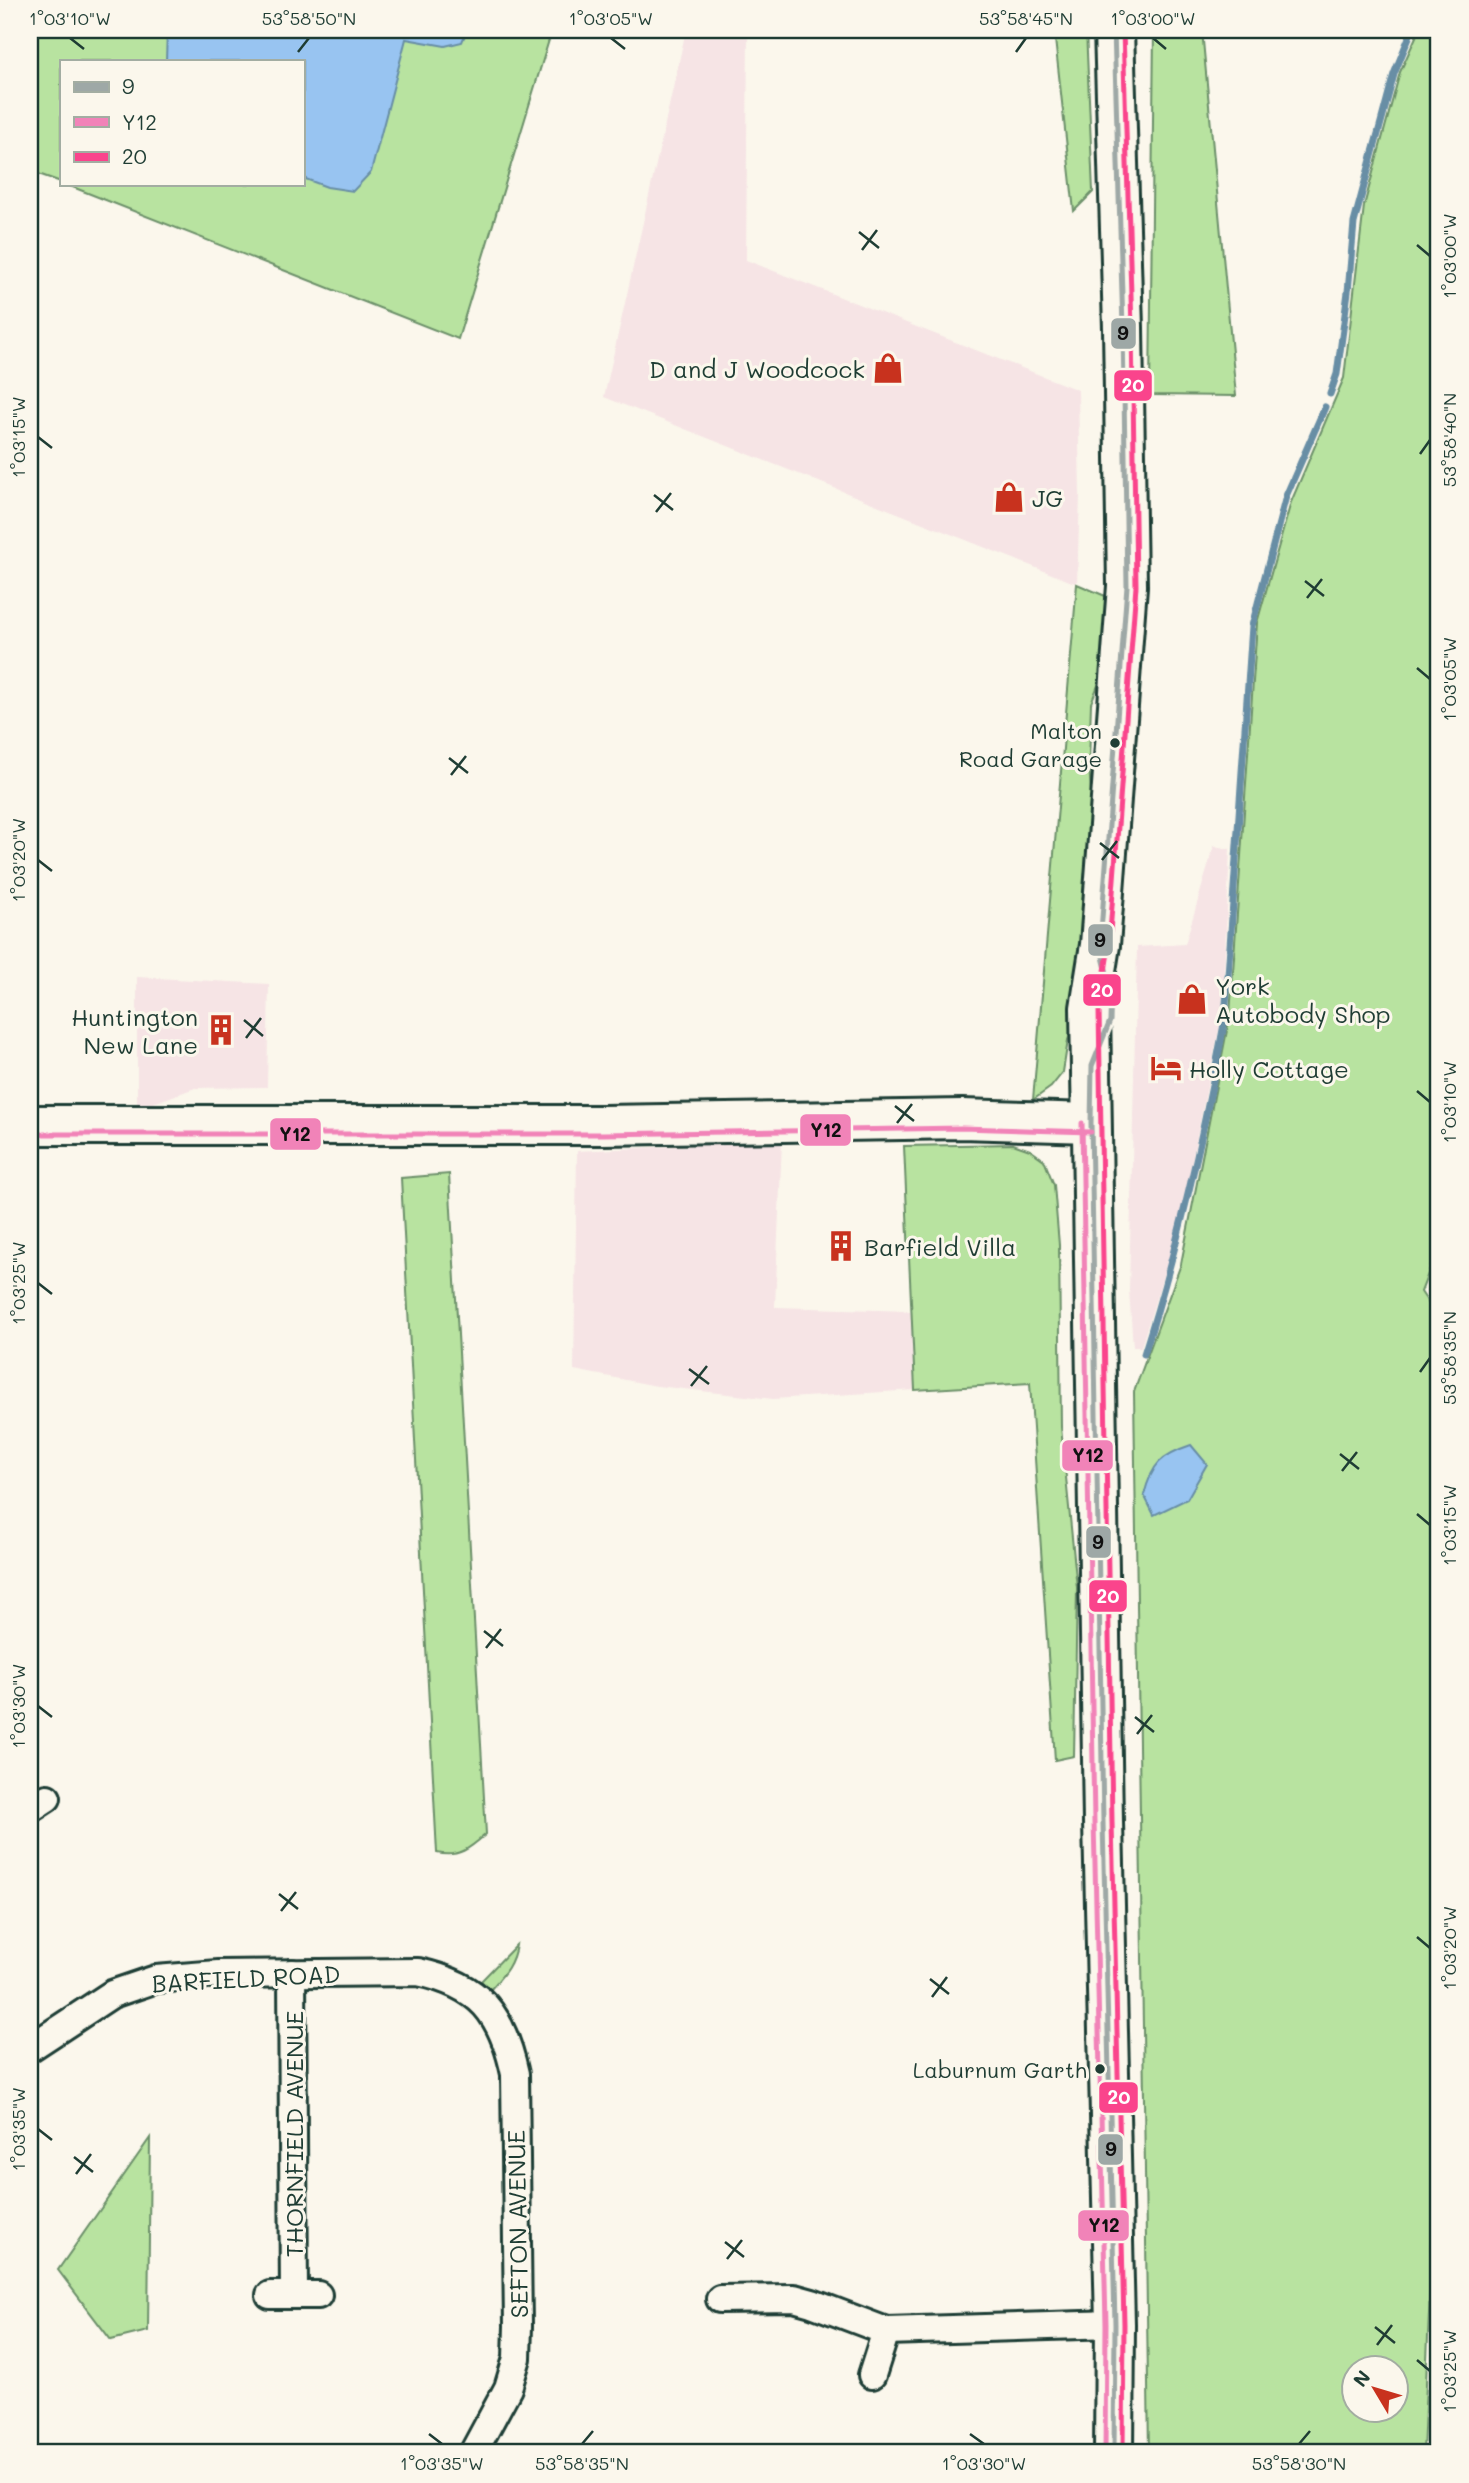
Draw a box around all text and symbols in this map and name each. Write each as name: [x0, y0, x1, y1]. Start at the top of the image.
text: 1°03'10"W: [29, 6, 111, 30]
text: 53°58'50"N: [262, 6, 356, 30]
text: 1°03'05"W: [569, 6, 653, 30]
text: 53°58'45"N: [979, 6, 1073, 30]
text: 1°03'00"W: [1111, 6, 1195, 30]
legend: [60, 60, 304, 186]
text: 9: [122, 72, 134, 99]
text: Y12: [122, 108, 157, 135]
text: 20: [122, 142, 147, 169]
text: 1°03'00"W: [1437, 214, 1461, 298]
line badge: 9: [1110, 317, 1137, 350]
text: 9: [1117, 320, 1129, 345]
shop icon: D and J Woodcock: [871, 351, 905, 385]
place label: D and J Woodcock: [649, 353, 865, 384]
line badge: 20: [1113, 369, 1153, 402]
text: 20: [1122, 372, 1144, 397]
text: 53°58'40"N: [1437, 393, 1461, 487]
text: 1°03'15"W: [6, 396, 30, 478]
shop icon: JG: [992, 480, 1026, 514]
place label: JG: [1032, 482, 1063, 513]
text: 1°03'05"W: [1437, 637, 1461, 721]
place label: Malton Road Garage: [959, 716, 1102, 773]
marker: Malton Road Garage: [1108, 736, 1122, 750]
text: 1°03'20"W: [6, 818, 30, 902]
line badge: 9: [1087, 923, 1114, 957]
text: 9: [1094, 927, 1106, 952]
place label: York Autobody Shop: [1215, 970, 1391, 1029]
line badge: 20: [1082, 973, 1122, 1007]
text: 20: [1091, 977, 1113, 1002]
shop icon: York Autobody Shop: [1175, 982, 1209, 1016]
place label: Huntington New Lane: [71, 1001, 198, 1060]
building icon: Huntington New Lane: [204, 1013, 238, 1047]
hotel icon: Holly Cottage: [1149, 1051, 1183, 1085]
place label: Holly Cottage: [1189, 1053, 1349, 1084]
text: 1°03'10"W: [1437, 1061, 1461, 1143]
line badge: Y12: [799, 1113, 852, 1147]
line badge: Y12: [269, 1117, 322, 1151]
text: Y12: [810, 1117, 842, 1142]
text: Y12: [279, 1121, 311, 1146]
building icon: Barfield Villa: [824, 1229, 858, 1263]
place label: Barfield Villa: [864, 1231, 1016, 1262]
text: 1°03'25"W: [6, 1241, 30, 1325]
text: 53°58'35"N: [1437, 1311, 1461, 1405]
line badge: Y12: [1061, 1439, 1114, 1472]
text: Y12: [1072, 1442, 1104, 1467]
text: 1°03'15"W: [1437, 1484, 1461, 1566]
line badge: 9: [1085, 1525, 1112, 1559]
text: 9: [1092, 1529, 1104, 1554]
line badge: 20: [1088, 1579, 1128, 1613]
text: 20: [1097, 1583, 1119, 1608]
text: 1°03'30"W: [6, 1664, 30, 1748]
text: 1°03'20"W: [1437, 1906, 1461, 1990]
street label: BARFIELD ROAD: [151, 1958, 341, 1998]
street label: THORNFIELD AVENUE: [278, 2011, 309, 2257]
place label: Laburnum Garth: [913, 2055, 1087, 2084]
marker: Laburnum Garth: [1093, 2062, 1107, 2076]
line badge: 20: [1098, 2081, 1139, 2114]
text: 20: [1108, 2084, 1130, 2109]
text: 1°03'35"W: [6, 2087, 30, 2171]
street label: SEFTON AVENUE: [500, 2130, 534, 2318]
line badge: 9: [1097, 2133, 1124, 2166]
text: 9: [1105, 2136, 1117, 2161]
line badge: Y12: [1077, 2209, 1130, 2242]
text: Y12: [1088, 2212, 1120, 2237]
text: 1°03'25"W: [1437, 2329, 1461, 2413]
north arrow: [1340, 2354, 1410, 2424]
text: N: [1347, 2365, 1375, 2392]
text: 1°03'35"W: [400, 2451, 484, 2475]
text: 53°58'35"N: [535, 2451, 629, 2475]
text: 1°03'30"W: [942, 2451, 1026, 2475]
text: 53°58'30"N: [1252, 2451, 1346, 2475]

